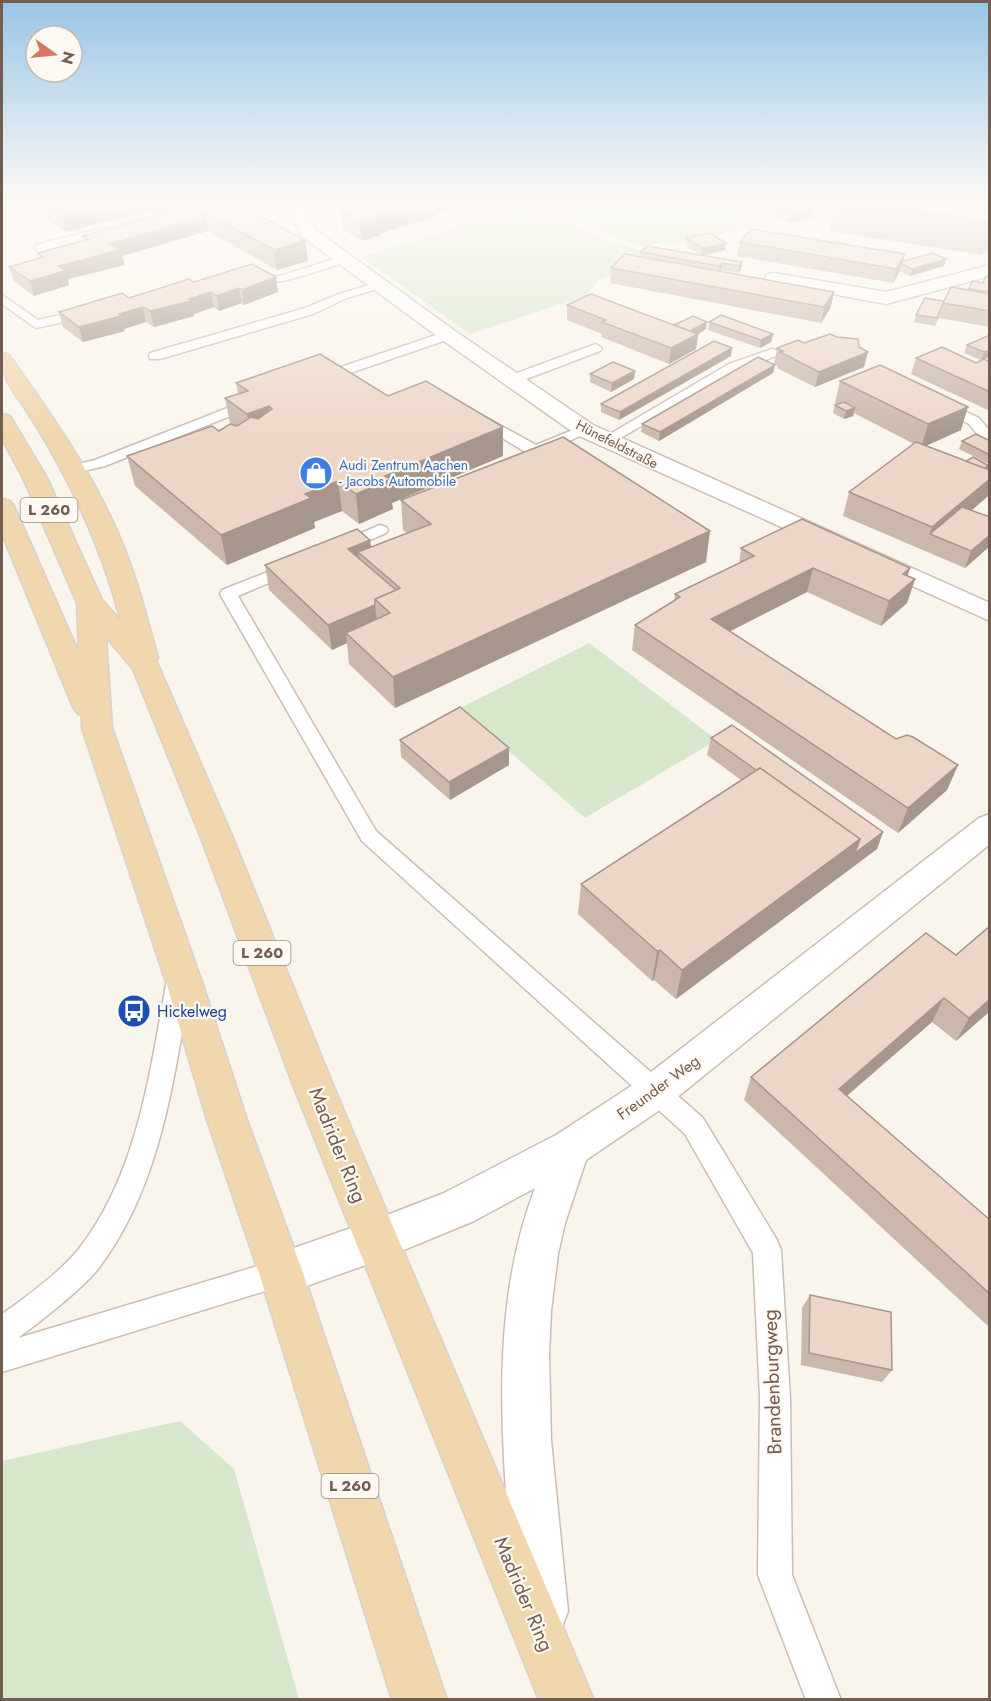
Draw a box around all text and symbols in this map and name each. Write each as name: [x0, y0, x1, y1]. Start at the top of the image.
north arrow: [24, 24, 84, 84]
text: N: [55, 49, 81, 67]
street label: Hünefeldstraße: [572, 415, 662, 473]
shop icon: Audi Zentrum Aachen - Jacobs Automobile: [298, 455, 334, 491]
place label: Audi Zentrum Aachen - Jacobs Automobile: [339, 455, 468, 491]
road number: L 260: [20, 498, 78, 522]
road number: L 260: [234, 941, 290, 965]
bus stop icon: Hickelweg: [116, 993, 152, 1029]
place label: Hickelweg: [157, 1000, 227, 1023]
street label: Freunder Weg: [612, 1049, 705, 1125]
street label: Madrider Ring: [301, 1083, 374, 1207]
street label: Brandenburgweg: [755, 1309, 790, 1455]
road number: L 260: [322, 1474, 378, 1498]
street label: Madrider Ring: [486, 1532, 561, 1656]

